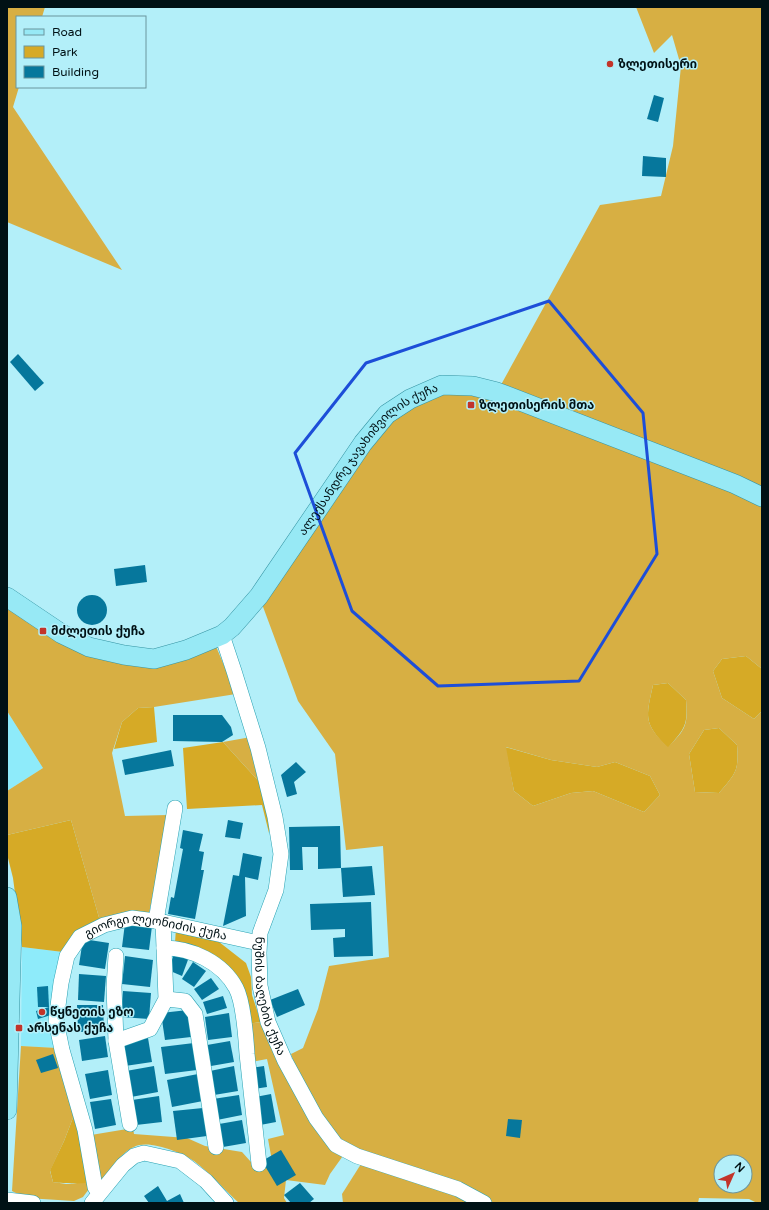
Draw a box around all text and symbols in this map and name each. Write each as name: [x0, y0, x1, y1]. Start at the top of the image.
legend: [16, 16, 146, 88]
text: Road: [52, 25, 82, 39]
text: Park: [52, 45, 78, 59]
place label: ზლეთისერი: [618, 57, 697, 72]
marker: ზლეთისერი: [605, 59, 615, 69]
text: Building: [52, 65, 99, 79]
street label: ალექსანდრე ჯავახიშვილის ქუჩა: [295, 381, 440, 538]
place label: ზლეთისერის მთა: [479, 398, 594, 413]
marker: ზლეთისერის მთა: [466, 400, 476, 410]
place label: მძლეთის ქუჩა: [51, 624, 145, 639]
marker: მძლეთის ქუჩა: [38, 626, 48, 636]
text: გიორგი ლეონიძის ქუჩა: [82, 911, 228, 943]
street label: გიორგი ლეონიძის ქუჩა: [84, 930, 230, 944]
street label: ნუშის ბაღების ქუჩა: [252, 936, 289, 1058]
place label: წყნეთის ეზო: [50, 1005, 134, 1019]
marker: წყნეთის ეზო: [37, 1007, 47, 1017]
place label: არსენას ქუჩა: [27, 1021, 113, 1035]
marker: არსენას ქუჩა: [14, 1023, 24, 1033]
north arrow: [713, 1154, 753, 1194]
text: N: [732, 1160, 747, 1175]

